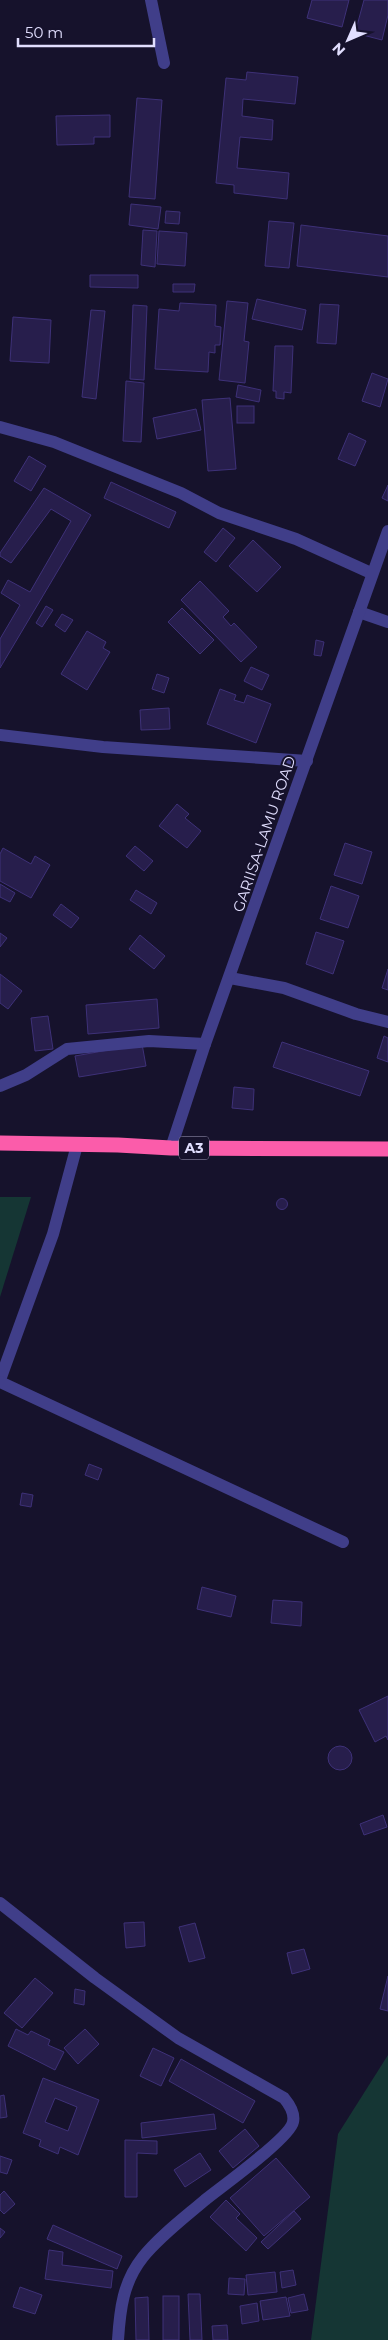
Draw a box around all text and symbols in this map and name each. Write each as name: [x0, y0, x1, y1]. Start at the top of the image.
scale bar: [18, 15, 154, 47]
north arrow: [323, 15, 373, 65]
text: 50 m: [25, 23, 63, 42]
text: N: [328, 39, 349, 60]
street label: GARIISA-LAMU ROAD: [228, 753, 300, 915]
road number: A3: [179, 1136, 209, 1160]

